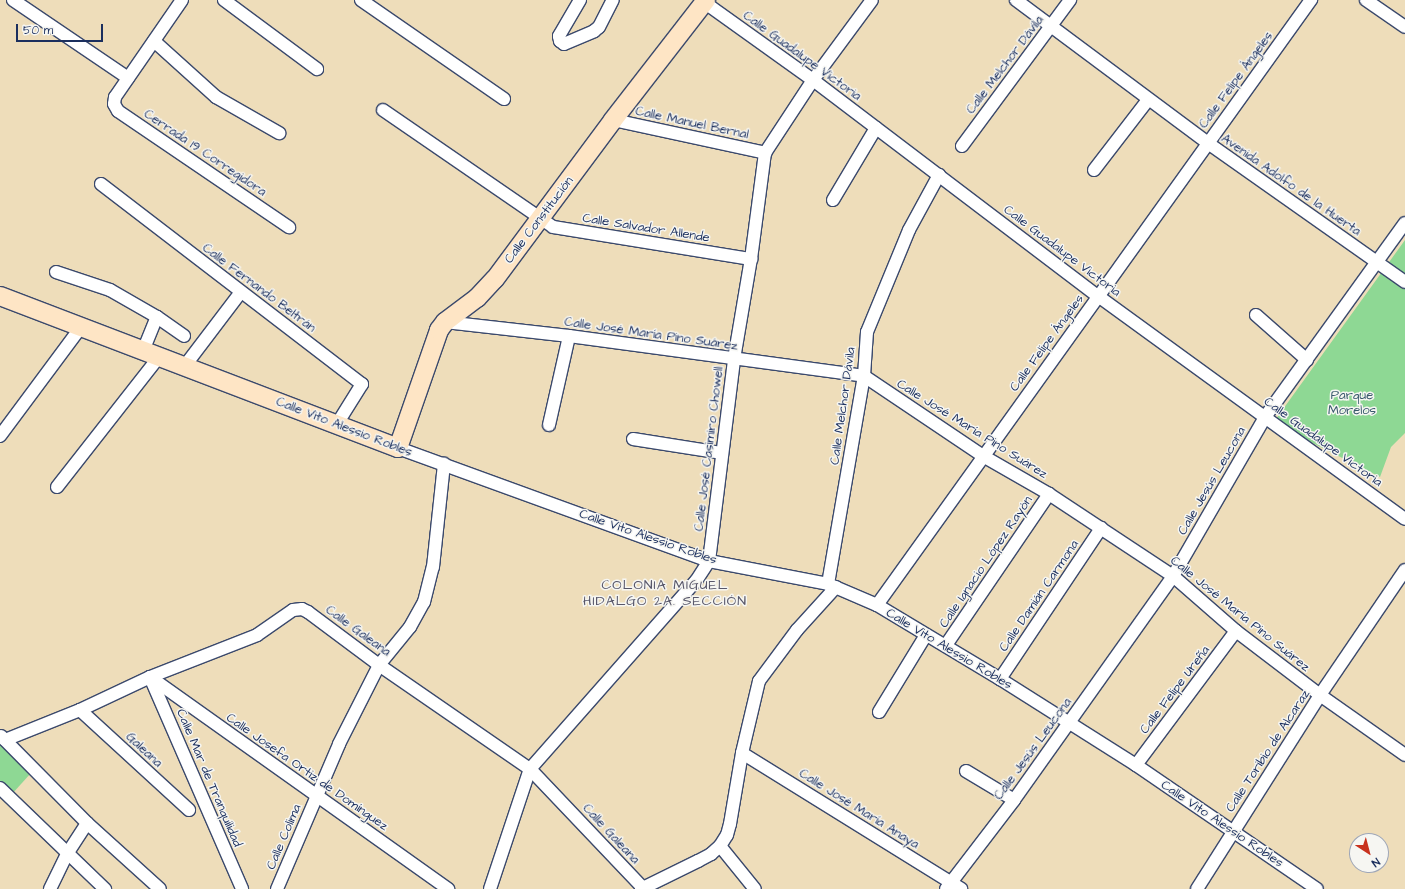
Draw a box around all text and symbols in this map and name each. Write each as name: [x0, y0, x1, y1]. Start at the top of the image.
street label: Calle Guadalupe Victoria: [740, 8, 864, 104]
street label: Calle Melchor Dávila: [963, 13, 1047, 117]
scale bar: [18, 16, 105, 42]
text: 50 m: [23, 22, 53, 39]
street label: Calle Felipe Ángeles: [1196, 29, 1276, 131]
street label: Calle Manuel Bernal: [634, 103, 750, 143]
street label: Cerrada 19 Corregidora: [141, 106, 269, 200]
street label: Avenida Adolfo de la Huerta: [1218, 131, 1364, 239]
street label: Calle Constitución: [501, 173, 577, 267]
street label: Calle Guadalupe Victoria: [1000, 202, 1124, 300]
street label: Calle Salvador Allende: [581, 210, 711, 246]
street label: Calle Fernando Beltrán: [199, 240, 319, 336]
street label: Calle Felipe Ángeles: [1007, 292, 1087, 394]
street label: Calle José María Pino Suárez: [563, 314, 739, 354]
street label: Calle Melchor Dávila: [827, 346, 859, 466]
street label: Calle José Casimiro Chowell: [691, 366, 727, 532]
street label: Calle José María Pino Suárez: [894, 376, 1050, 482]
park label: Parque Morelos: [1328, 388, 1376, 419]
street label: Calle Vito Alessio Robles: [274, 394, 414, 460]
street label: Calle Guadalupe Victoria: [1261, 394, 1385, 490]
street label: Calle Jesús Leucona: [1175, 424, 1249, 538]
street label: Calle Ignacio López Rayón: [936, 493, 1036, 631]
street label: Calle Vito Alessio Robles: [577, 506, 719, 568]
street label: Calle Damián Carmona: [996, 537, 1082, 655]
street label: Calle José María Pino Suárez: [1167, 553, 1313, 675]
district label: COLONIA MIGUEL HIDALGO 2A. SECCIÓN: [583, 577, 747, 610]
street label: Calle Galeana: [322, 602, 394, 660]
street label: Calle Vito Alessio Robles: [883, 605, 1015, 693]
street label: Calle Felipe Ureña: [1137, 643, 1213, 737]
street label: Calle Toribio de Alcaraz: [1223, 687, 1313, 815]
street label: Calle Jesús Leucona: [991, 695, 1075, 803]
street label: Calle Mar de Tranquilidad: [173, 707, 245, 849]
street label: Calle Josefa Ortiz de Domínguez: [223, 710, 391, 834]
street label: Galeana: [122, 729, 166, 771]
street label: Calle José María Anaya: [796, 766, 922, 852]
street label: Calle Vito Alessio Robles: [1158, 777, 1286, 871]
street label: Calle Galeana: [579, 801, 643, 867]
street label: Calle Colima: [263, 802, 305, 872]
north arrow: [1349, 833, 1389, 873]
text: N: [1369, 854, 1383, 870]

